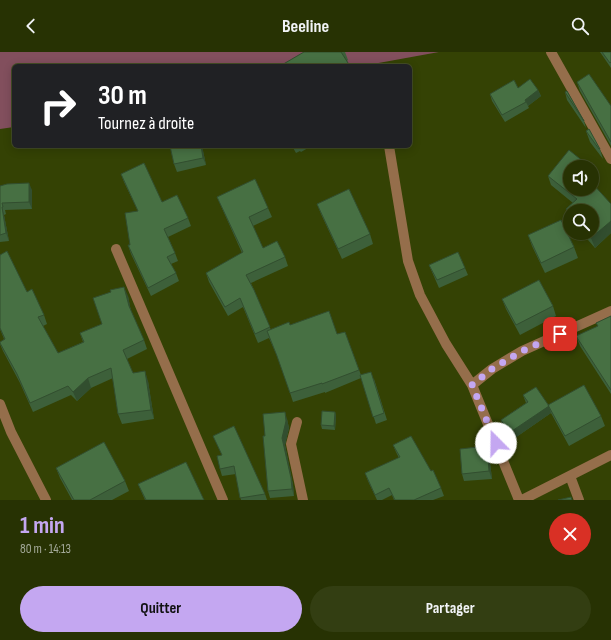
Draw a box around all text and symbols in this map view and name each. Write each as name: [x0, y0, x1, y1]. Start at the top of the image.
icon: back: [20, 15, 42, 37]
icon: search: [569, 15, 591, 37]
text: Beeline: [282, 16, 329, 37]
text: 30 m: [98, 79, 147, 112]
icon: right: [32, 80, 84, 132]
text: Tournez à droite: [98, 113, 194, 134]
map controls: [563, 160, 599, 240]
button: sound: [563, 160, 599, 196]
button: search: [563, 204, 599, 240]
pin: [543, 317, 577, 351]
icon: arrive: [549, 323, 571, 345]
position arrow: [475, 422, 517, 464]
text: 1 min: [20, 511, 65, 540]
button: close: [549, 513, 591, 555]
text: 80 m · 14:13: [20, 541, 71, 557]
button: Quitter: [20, 586, 302, 632]
button: Partager: [310, 586, 591, 632]

